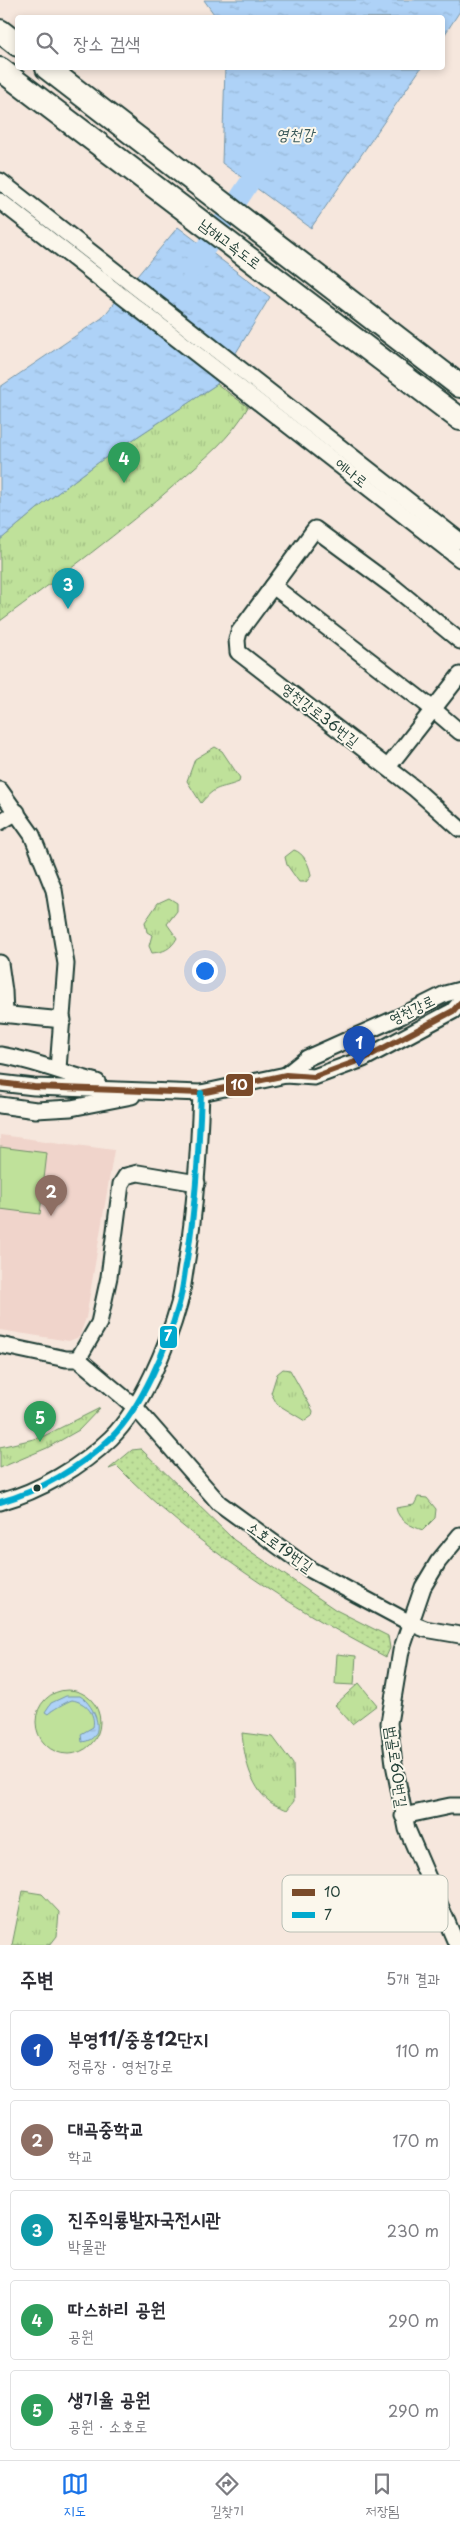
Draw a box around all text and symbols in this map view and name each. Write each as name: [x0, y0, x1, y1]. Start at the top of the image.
search box: [15, 15, 445, 70]
text: 장소 검색: [73, 28, 140, 56]
icon: search: [33, 29, 61, 57]
water label: 영천강: [276, 121, 316, 145]
street label: 남해고속도로: [195, 212, 267, 274]
pin: 4: [108, 442, 140, 483]
street label: 에나로: [331, 452, 373, 492]
pin: 3: [52, 568, 84, 609]
street label: 영천강로36번길: [277, 676, 365, 751]
your location: [192, 958, 218, 984]
street label: 영천강로: [385, 988, 438, 1030]
pin: 1: [343, 1026, 375, 1067]
line badge: 10: [225, 1073, 254, 1097]
text: 10: [230, 1074, 248, 1095]
pin: 2: [35, 1175, 67, 1216]
line badge: 7: [159, 1325, 178, 1349]
text: 7: [164, 1325, 173, 1346]
pin: 5: [24, 1401, 56, 1442]
unlabelled marker: [32, 1483, 42, 1493]
street label: 소호로19번길: [243, 1515, 319, 1577]
street label: 범골로60번길: [380, 1725, 415, 1809]
legend: [282, 1875, 448, 1932]
text: 10: [324, 1881, 341, 1902]
text: 7: [324, 1904, 332, 1925]
text: 주변: [20, 1962, 54, 1994]
text: 5개 결과: [386, 1966, 440, 1990]
text: 부영11/중흥12단지: [68, 2024, 208, 2052]
text: 1: [33, 2038, 41, 2062]
text: 110 m: [396, 2038, 439, 2062]
text: 정류장 · 영천강로: [68, 2053, 173, 2077]
text: 대곡중학교: [68, 2114, 144, 2142]
text: 2: [31, 2128, 43, 2152]
text: 170 m: [393, 2128, 439, 2152]
text: 학교: [68, 2143, 94, 2167]
text: 진주익룡발자국전시관: [68, 2204, 221, 2232]
text: 3: [32, 2218, 42, 2242]
text: 230 m: [387, 2218, 439, 2242]
text: 박물관: [68, 2233, 107, 2257]
text: 따스하리 공원: [68, 2294, 166, 2322]
text: 4: [32, 2308, 42, 2332]
text: 290 m: [388, 2308, 439, 2332]
text: 공원: [68, 2323, 94, 2347]
text: 생기율 공원: [68, 2384, 151, 2412]
text: 5: [32, 2398, 42, 2422]
text: 290 m: [388, 2398, 439, 2422]
text: 공원 · 소호로: [68, 2413, 147, 2437]
tab: 지도: [61, 2470, 89, 2521]
tab: 길찾기: [210, 2470, 244, 2521]
tab: 저장됨: [365, 2470, 399, 2521]

